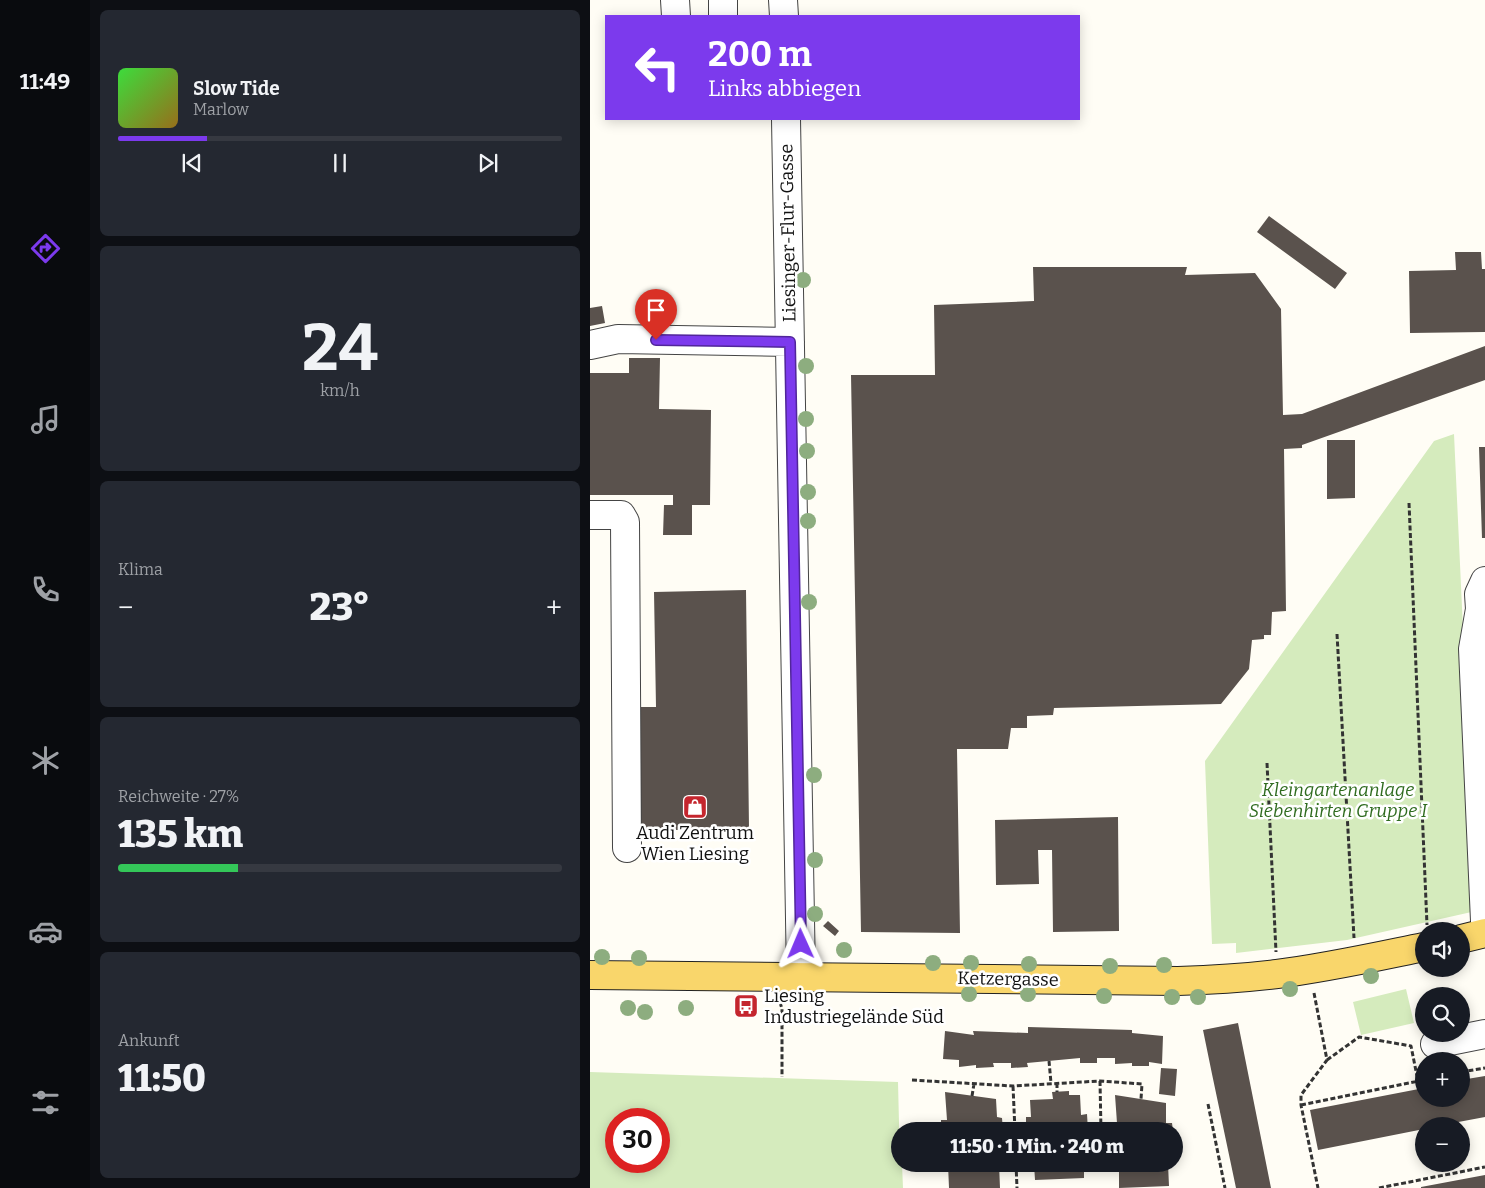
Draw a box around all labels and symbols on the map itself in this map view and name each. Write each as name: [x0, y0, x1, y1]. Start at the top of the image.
street label: Liesinger-Flur-Gasse: [775, 144, 801, 322]
pin: [635, 289, 677, 340]
park label: Kleingartenanlage Siebenhirten Gruppe I: [1249, 779, 1428, 822]
shop icon: Audi Zentrum Wien Liesing: [682, 794, 708, 820]
place label: Audi Zentrum Wien Liesing: [636, 822, 754, 865]
position arrow: [774, 917, 826, 969]
street label: Ketzergasse: [957, 967, 1059, 991]
place label: Liesing Industriegelände Süd: [764, 985, 944, 1028]
bus stop icon: Liesing Industriegelände Süd: [733, 993, 759, 1019]
speed limit sign: 30: [605, 1108, 670, 1173]

